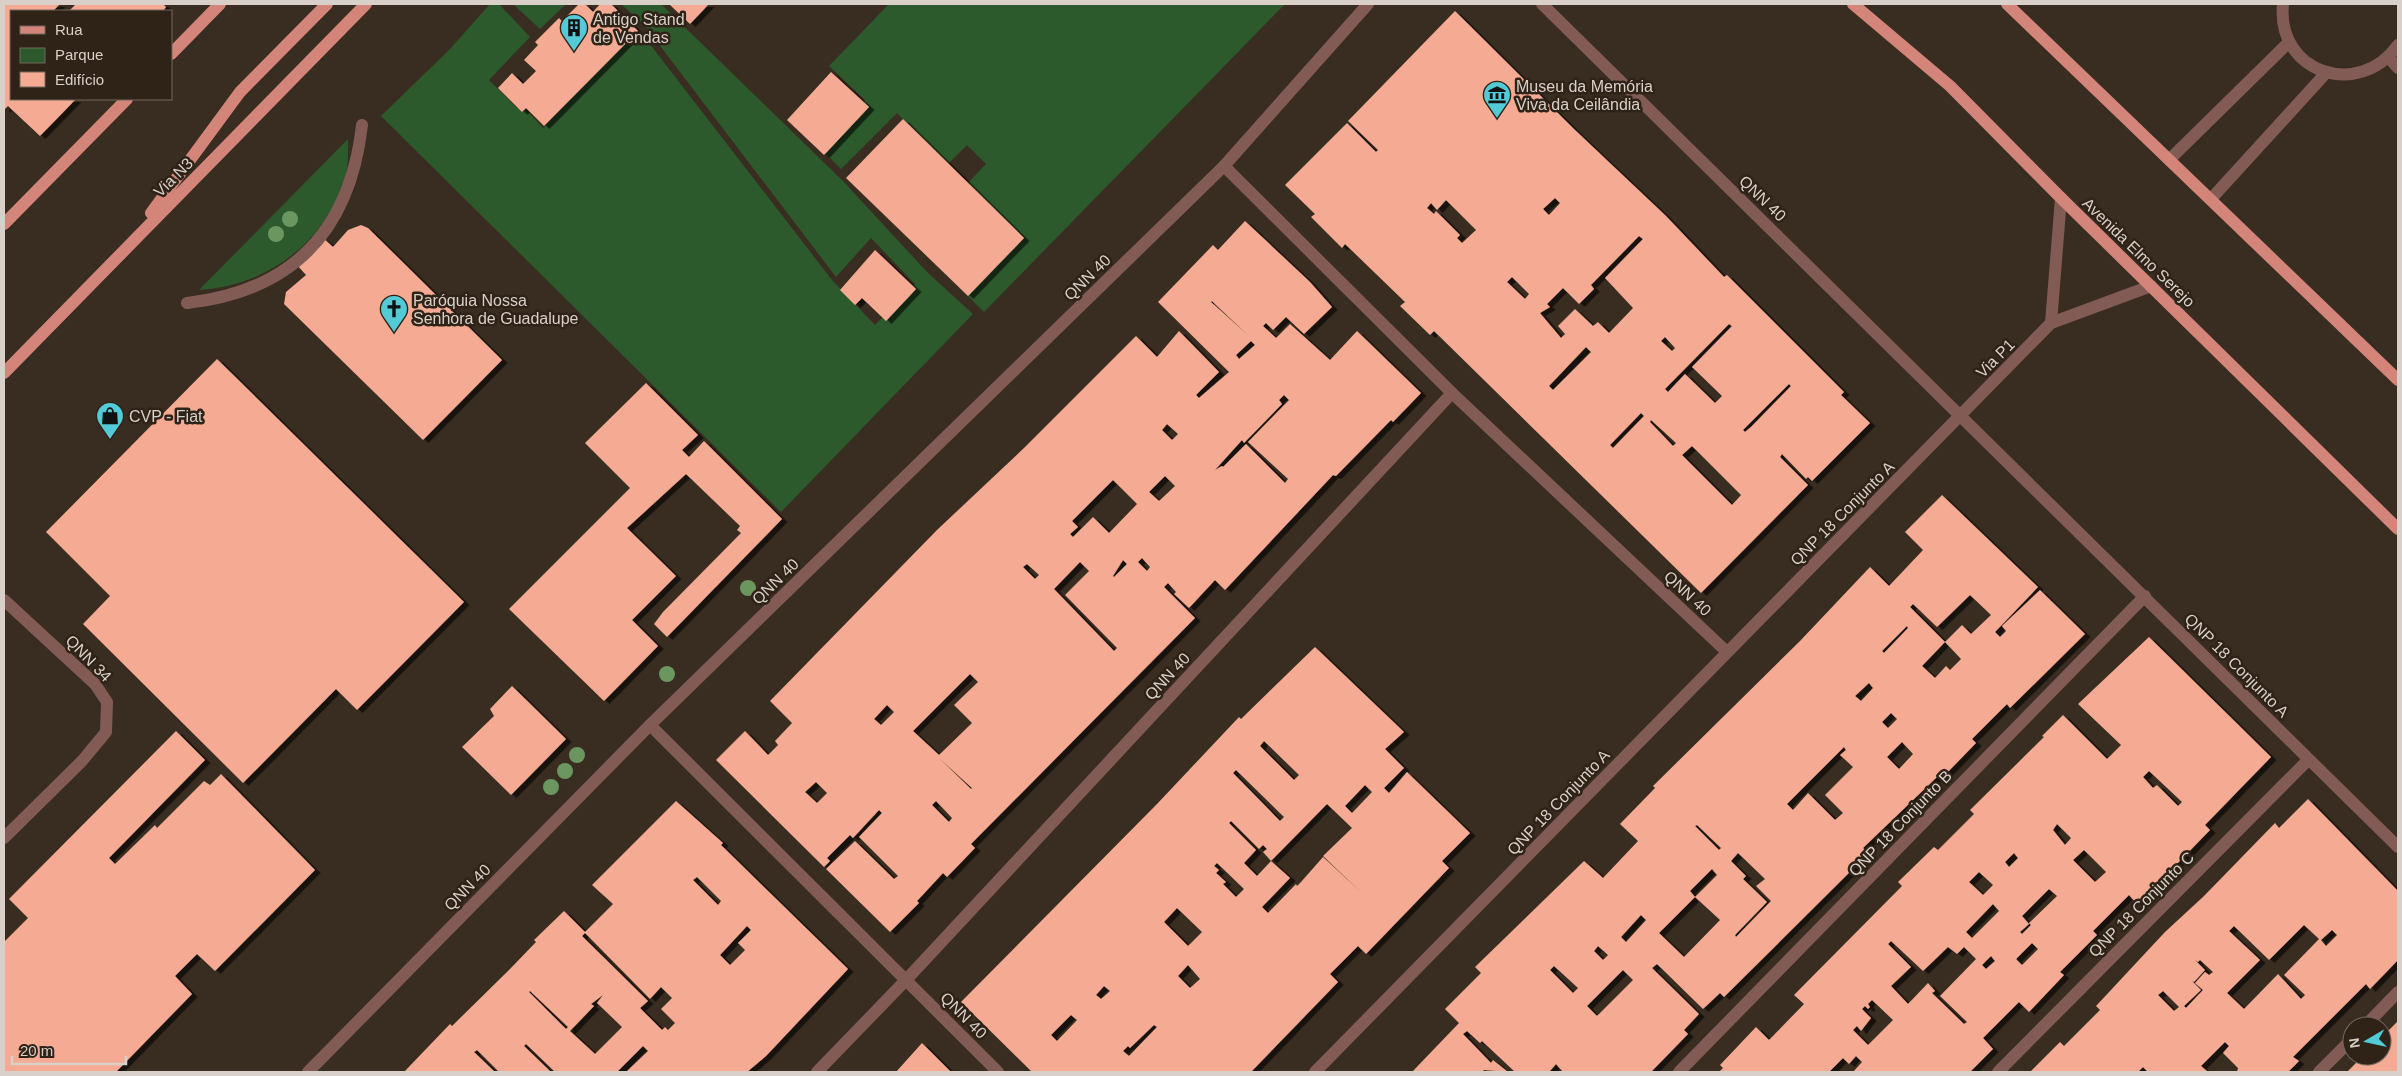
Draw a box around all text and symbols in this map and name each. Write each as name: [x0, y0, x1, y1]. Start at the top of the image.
legend: [10, 10, 172, 100]
place label: Antigo Stand de Vendas: [593, 11, 685, 46]
building icon: Antigo Stand de Vendas: [559, 13, 589, 52]
text: Rua: [55, 21, 83, 38]
text: Parque: [55, 46, 103, 63]
text: Edifício: [55, 71, 104, 88]
place label: Museu da Memória Viva da Ceilândia: [1516, 78, 1653, 113]
museum icon: Museu da Memória Viva da Ceilândia: [1482, 80, 1512, 119]
street label: Via N3: [150, 154, 196, 200]
street label: QNN 40: [1736, 172, 1789, 225]
street label: Avenida Elmo Serejo: [2079, 194, 2198, 310]
street label: QNN 40: [1061, 251, 1114, 304]
place label: Paróquia Nossa Senhora de Guadalupe: [413, 292, 579, 327]
church icon: Paróquia Nossa Senhora de Guadalupe: [379, 294, 409, 333]
street label: Via P1: [1973, 336, 2018, 381]
shop icon: CVP - Fiat: [95, 401, 125, 440]
place label: CVP - Fiat: [129, 408, 203, 425]
street label: QNP 18 Conjunto A: [1787, 458, 1898, 569]
street label: QNN 40: [749, 555, 802, 608]
street label: QNN 40: [1661, 567, 1715, 619]
street label: QNP 18 Conjunto A: [2181, 610, 2292, 721]
street label: QNN 34: [62, 632, 115, 685]
street label: QNN 40: [1141, 649, 1193, 703]
street label: QNP 18 Conjunto A: [1504, 746, 1613, 858]
street label: QNP 18 Conjunto B: [1846, 767, 1955, 880]
street label: QNP 18 Conjunto C: [2085, 848, 2197, 960]
street label: QNN 40: [441, 861, 494, 914]
street label: QNN 40: [937, 989, 990, 1042]
north arrow: [2342, 1016, 2392, 1066]
scale bar: [12, 1034, 126, 1066]
text: N: [2345, 1037, 2363, 1049]
text: 20 m: [20, 1042, 53, 1059]

